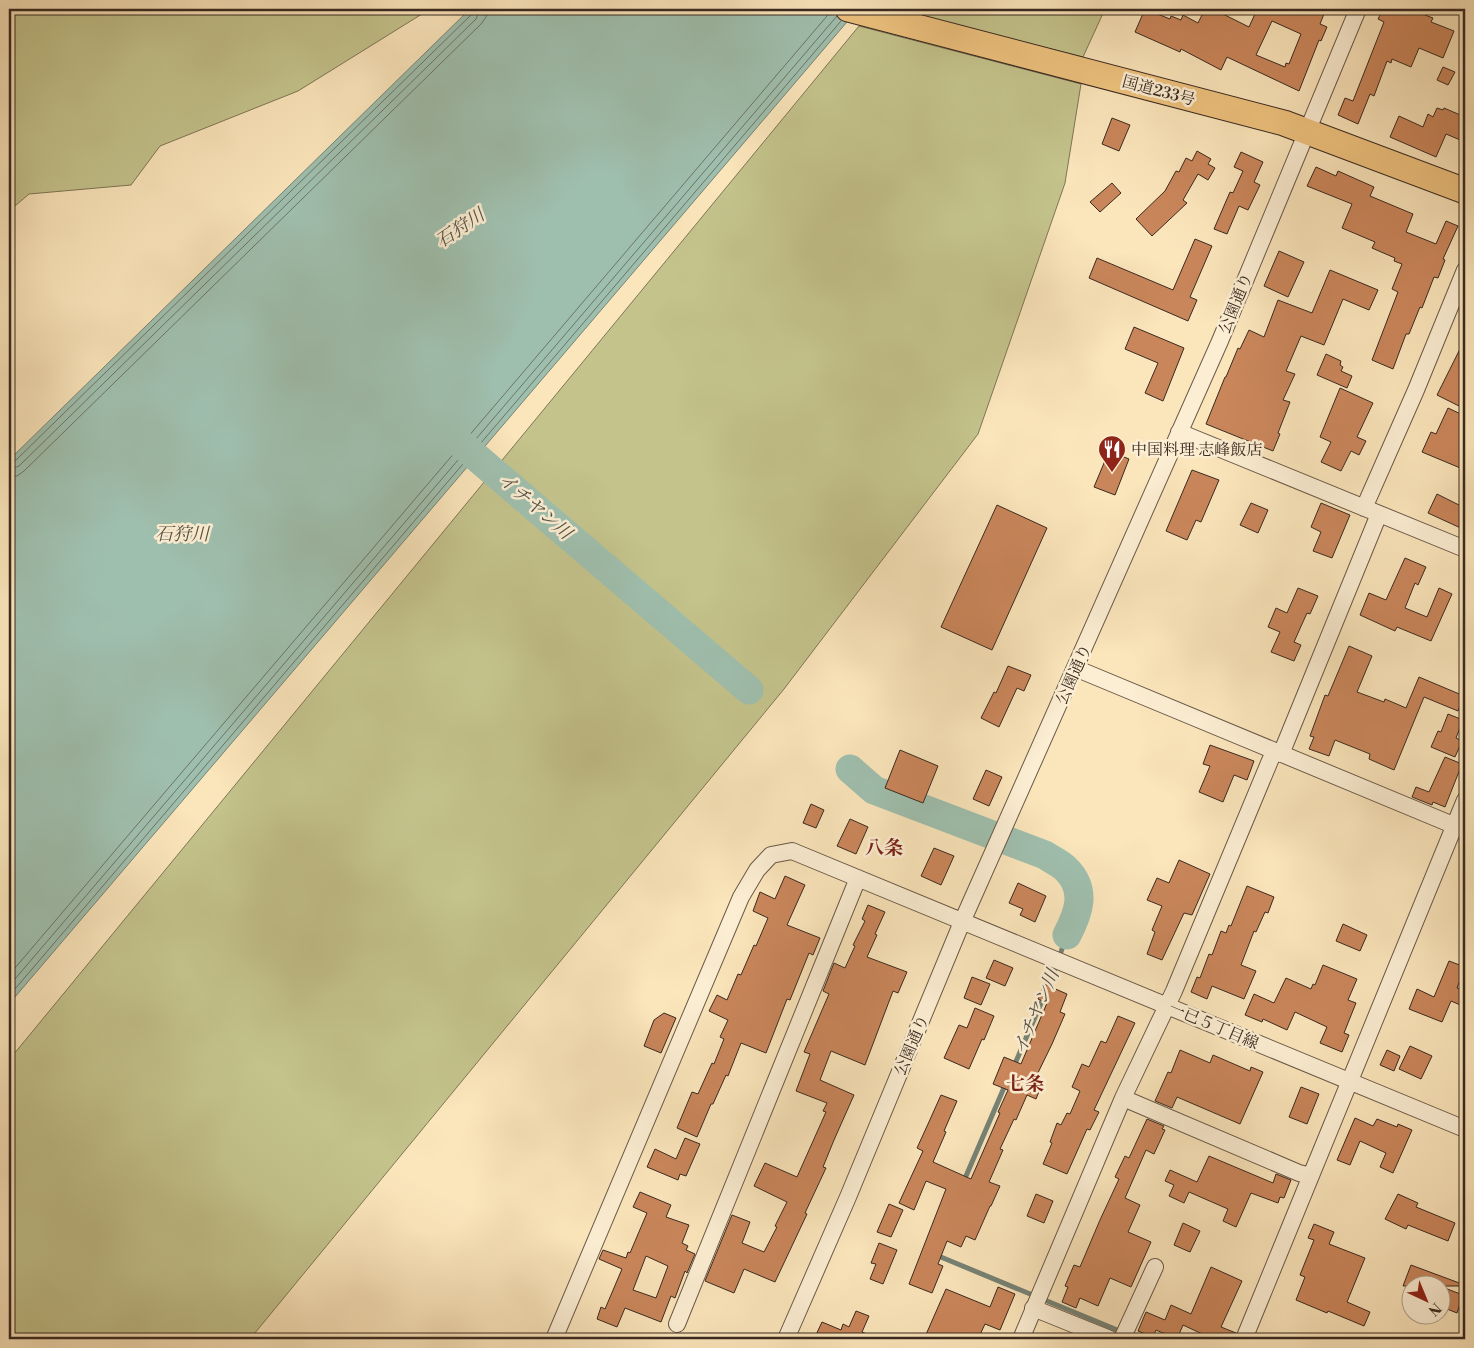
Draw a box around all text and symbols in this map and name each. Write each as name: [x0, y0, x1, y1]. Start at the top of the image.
street label: 国道233号: [1120, 72, 1197, 110]
water label: 石狩川: [431, 203, 491, 253]
street label: 公園通り: [1215, 270, 1257, 337]
restaurant icon: 中国料理 志峰飯店: [1097, 434, 1127, 473]
place label: 中国料理 志峰飯店: [1131, 440, 1262, 460]
water label: イチヤン川: [493, 468, 578, 546]
water label: 石狩川: [155, 523, 211, 546]
street label: 公園通り: [1052, 641, 1096, 708]
district label: 八条: [865, 836, 903, 860]
water label: イチヤン川: [1008, 965, 1065, 1058]
street label: 一已５丁目線: [1166, 998, 1262, 1054]
street label: 公園通り: [890, 1012, 934, 1079]
district label: 七条: [1006, 1072, 1044, 1096]
north arrow: [1402, 1276, 1452, 1326]
text: N: [1424, 1298, 1445, 1319]

